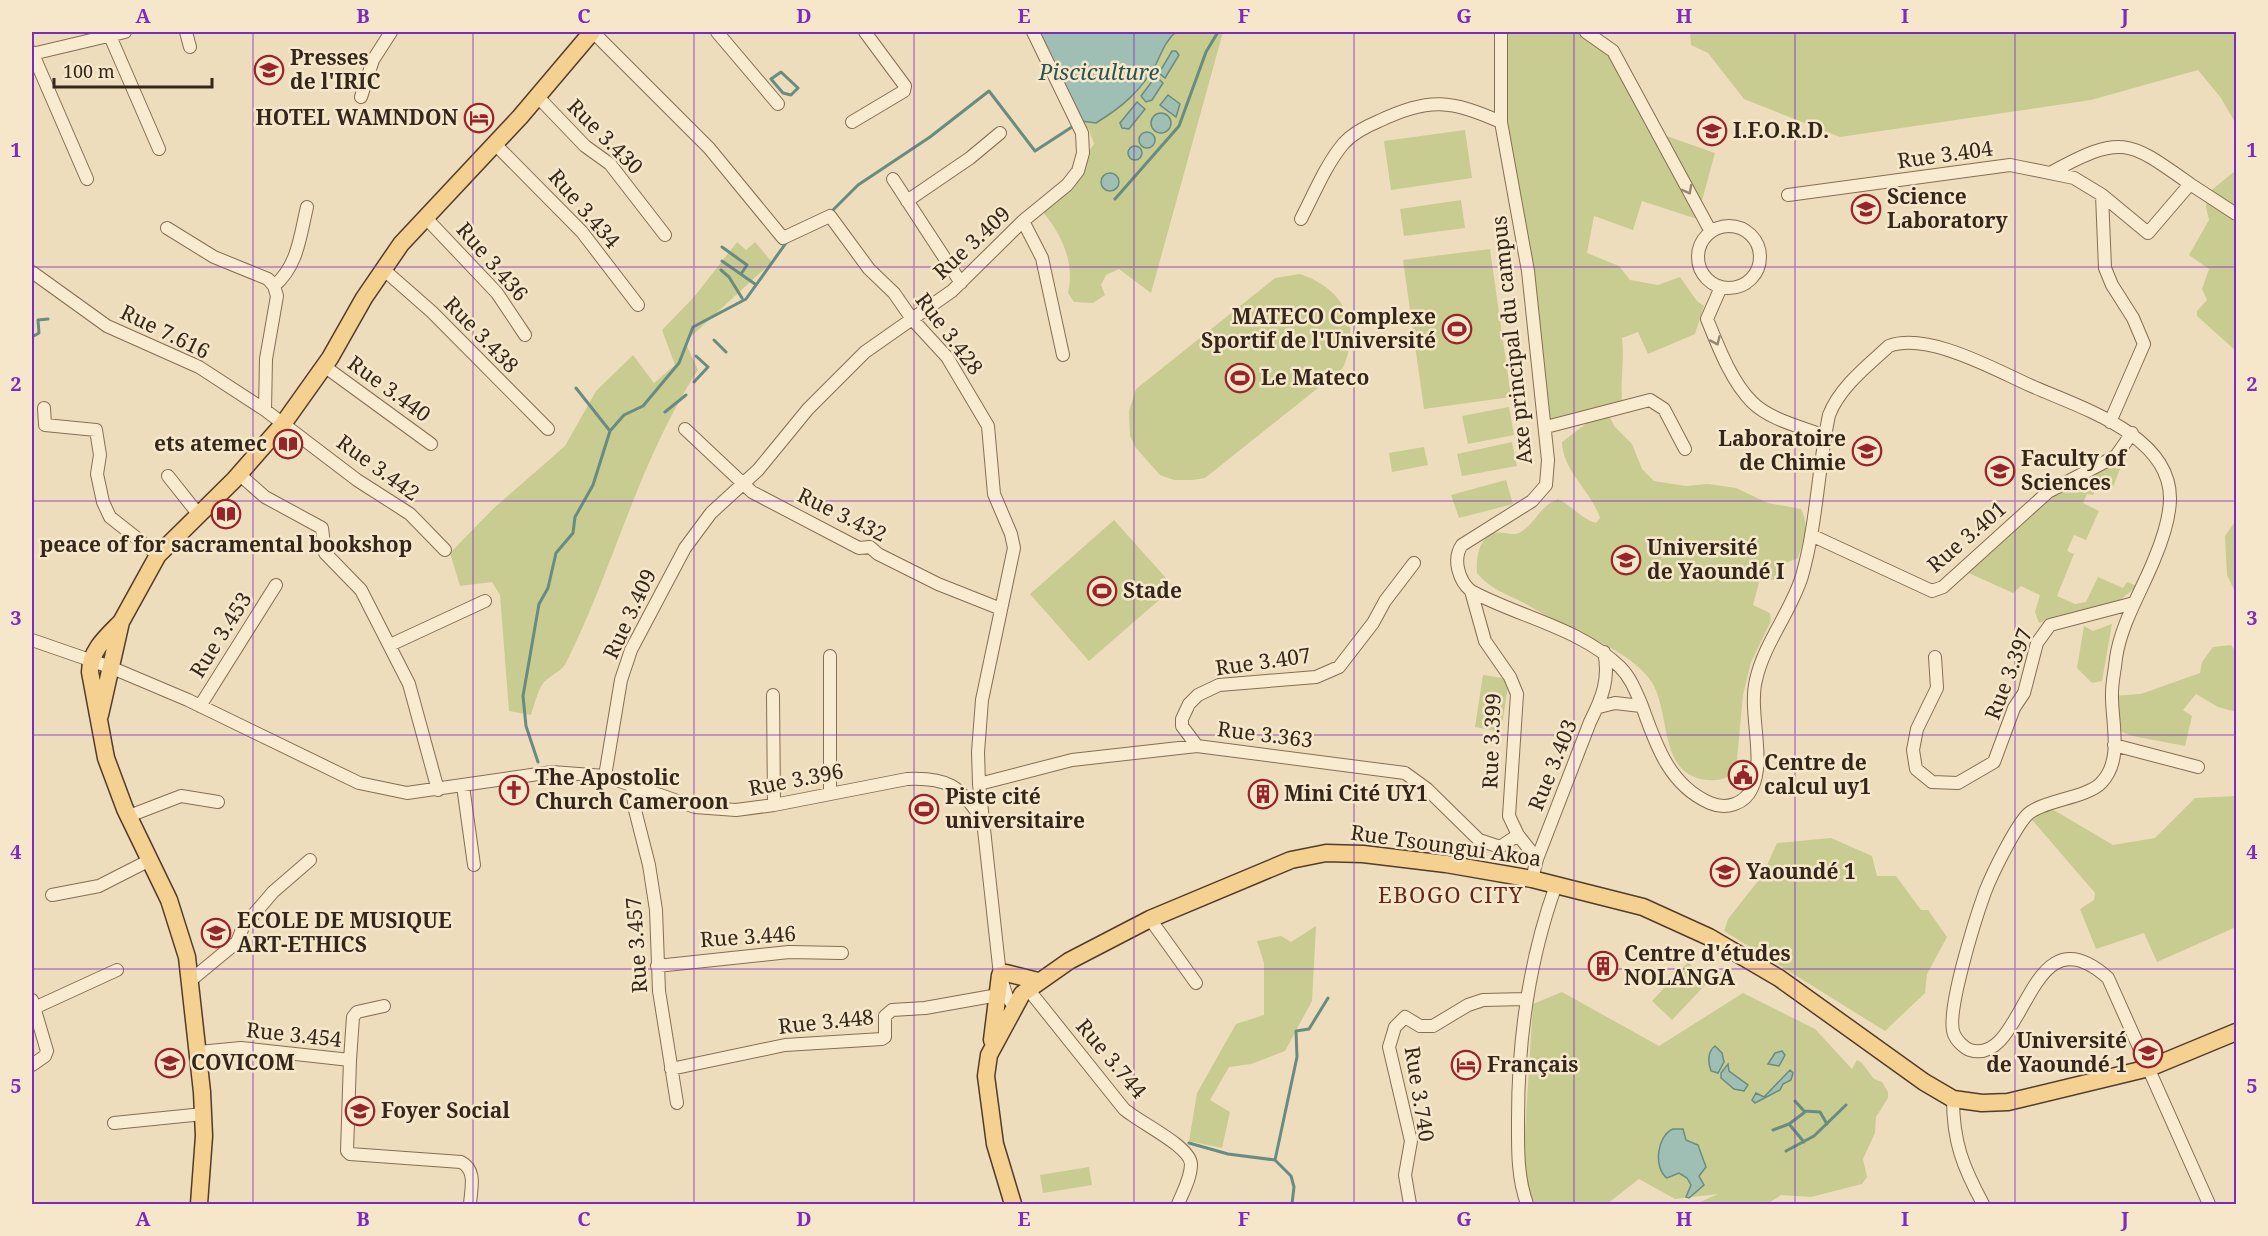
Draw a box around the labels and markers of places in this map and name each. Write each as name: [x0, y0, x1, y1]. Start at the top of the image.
place label: Presses de l'IRIC: [290, 43, 380, 95]
school or university icon: Presses de l'IRIC: [253, 54, 285, 86]
hotel icon: HOTEL WAMNDON: [463, 102, 495, 134]
place label: HOTEL WAMNDON: [256, 103, 458, 131]
school or university icon: I.F.O.R.D.: [1696, 115, 1728, 147]
place label: I.F.O.R.D.: [1733, 116, 1829, 144]
place label: Science Laboratory: [1887, 182, 2008, 234]
school or university icon: Science Laboratory: [1850, 193, 1882, 225]
place label: MATECO Complexe Sportif de l'Université: [1201, 302, 1436, 354]
sports icon: MATECO Complexe Sportif de l'Université: [1441, 313, 1473, 345]
sports icon: Le Mateco: [1224, 362, 1256, 394]
place label: Le Mateco: [1261, 363, 1369, 391]
place label: Laboratoire de Chimie: [1718, 424, 1846, 476]
library icon: ets atemec: [272, 428, 304, 460]
place label: ets atemec: [154, 429, 267, 457]
school or university icon: Laboratoire de Chimie: [1851, 435, 1883, 467]
place label: Faculty of Sciences: [2021, 444, 2128, 496]
school or university icon: Faculty of Sciences: [1984, 455, 2016, 487]
library icon: peace of for sacramental bookshop: [210, 498, 242, 530]
place label: peace of for sacramental bookshop: [40, 530, 412, 558]
place label: Université de Yaoundé I: [1647, 533, 1784, 585]
school or university icon: Université de Yaoundé I: [1610, 544, 1642, 576]
sports icon: Stade: [1086, 575, 1118, 607]
place label: Stade: [1123, 576, 1182, 604]
place label: Centre de calcul uy1: [1764, 748, 1871, 800]
public building icon: Centre de calcul uy1: [1727, 759, 1759, 791]
place label: The Apostolic Church Cameroon: [535, 763, 729, 815]
church icon: The Apostolic Church Cameroon: [498, 774, 530, 806]
building icon: Mini Cité UY1: [1247, 778, 1279, 810]
place label: Mini Cité UY1: [1284, 779, 1428, 807]
place label: Piste cité universitaire: [945, 782, 1085, 834]
sports icon: Piste cité universitaire: [908, 793, 940, 825]
school or university icon: Yaoundé 1: [1709, 856, 1741, 888]
place label: Yaoundé 1: [1746, 857, 1856, 885]
place label: ECOLE DE MUSIQUE ART-ETHICS: [237, 906, 452, 958]
school or university icon: ECOLE DE MUSIQUE ART-ETHICS: [200, 917, 232, 949]
place label: Centre d'études NOLANGA: [1624, 939, 1791, 991]
building icon: Centre d'études NOLANGA: [1587, 950, 1619, 982]
place label: Université de Yaoundé 1: [1986, 1026, 2127, 1078]
school or university icon: Université de Yaoundé 1: [2132, 1037, 2164, 1069]
school or university icon: COVICOM: [154, 1047, 186, 1079]
place label: COVICOM: [191, 1048, 295, 1076]
hotel icon: Français: [1450, 1049, 1482, 1081]
place label: Français: [1487, 1050, 1578, 1078]
school or university icon: Foyer Social: [344, 1095, 376, 1127]
place label: Foyer Social: [381, 1096, 510, 1124]

